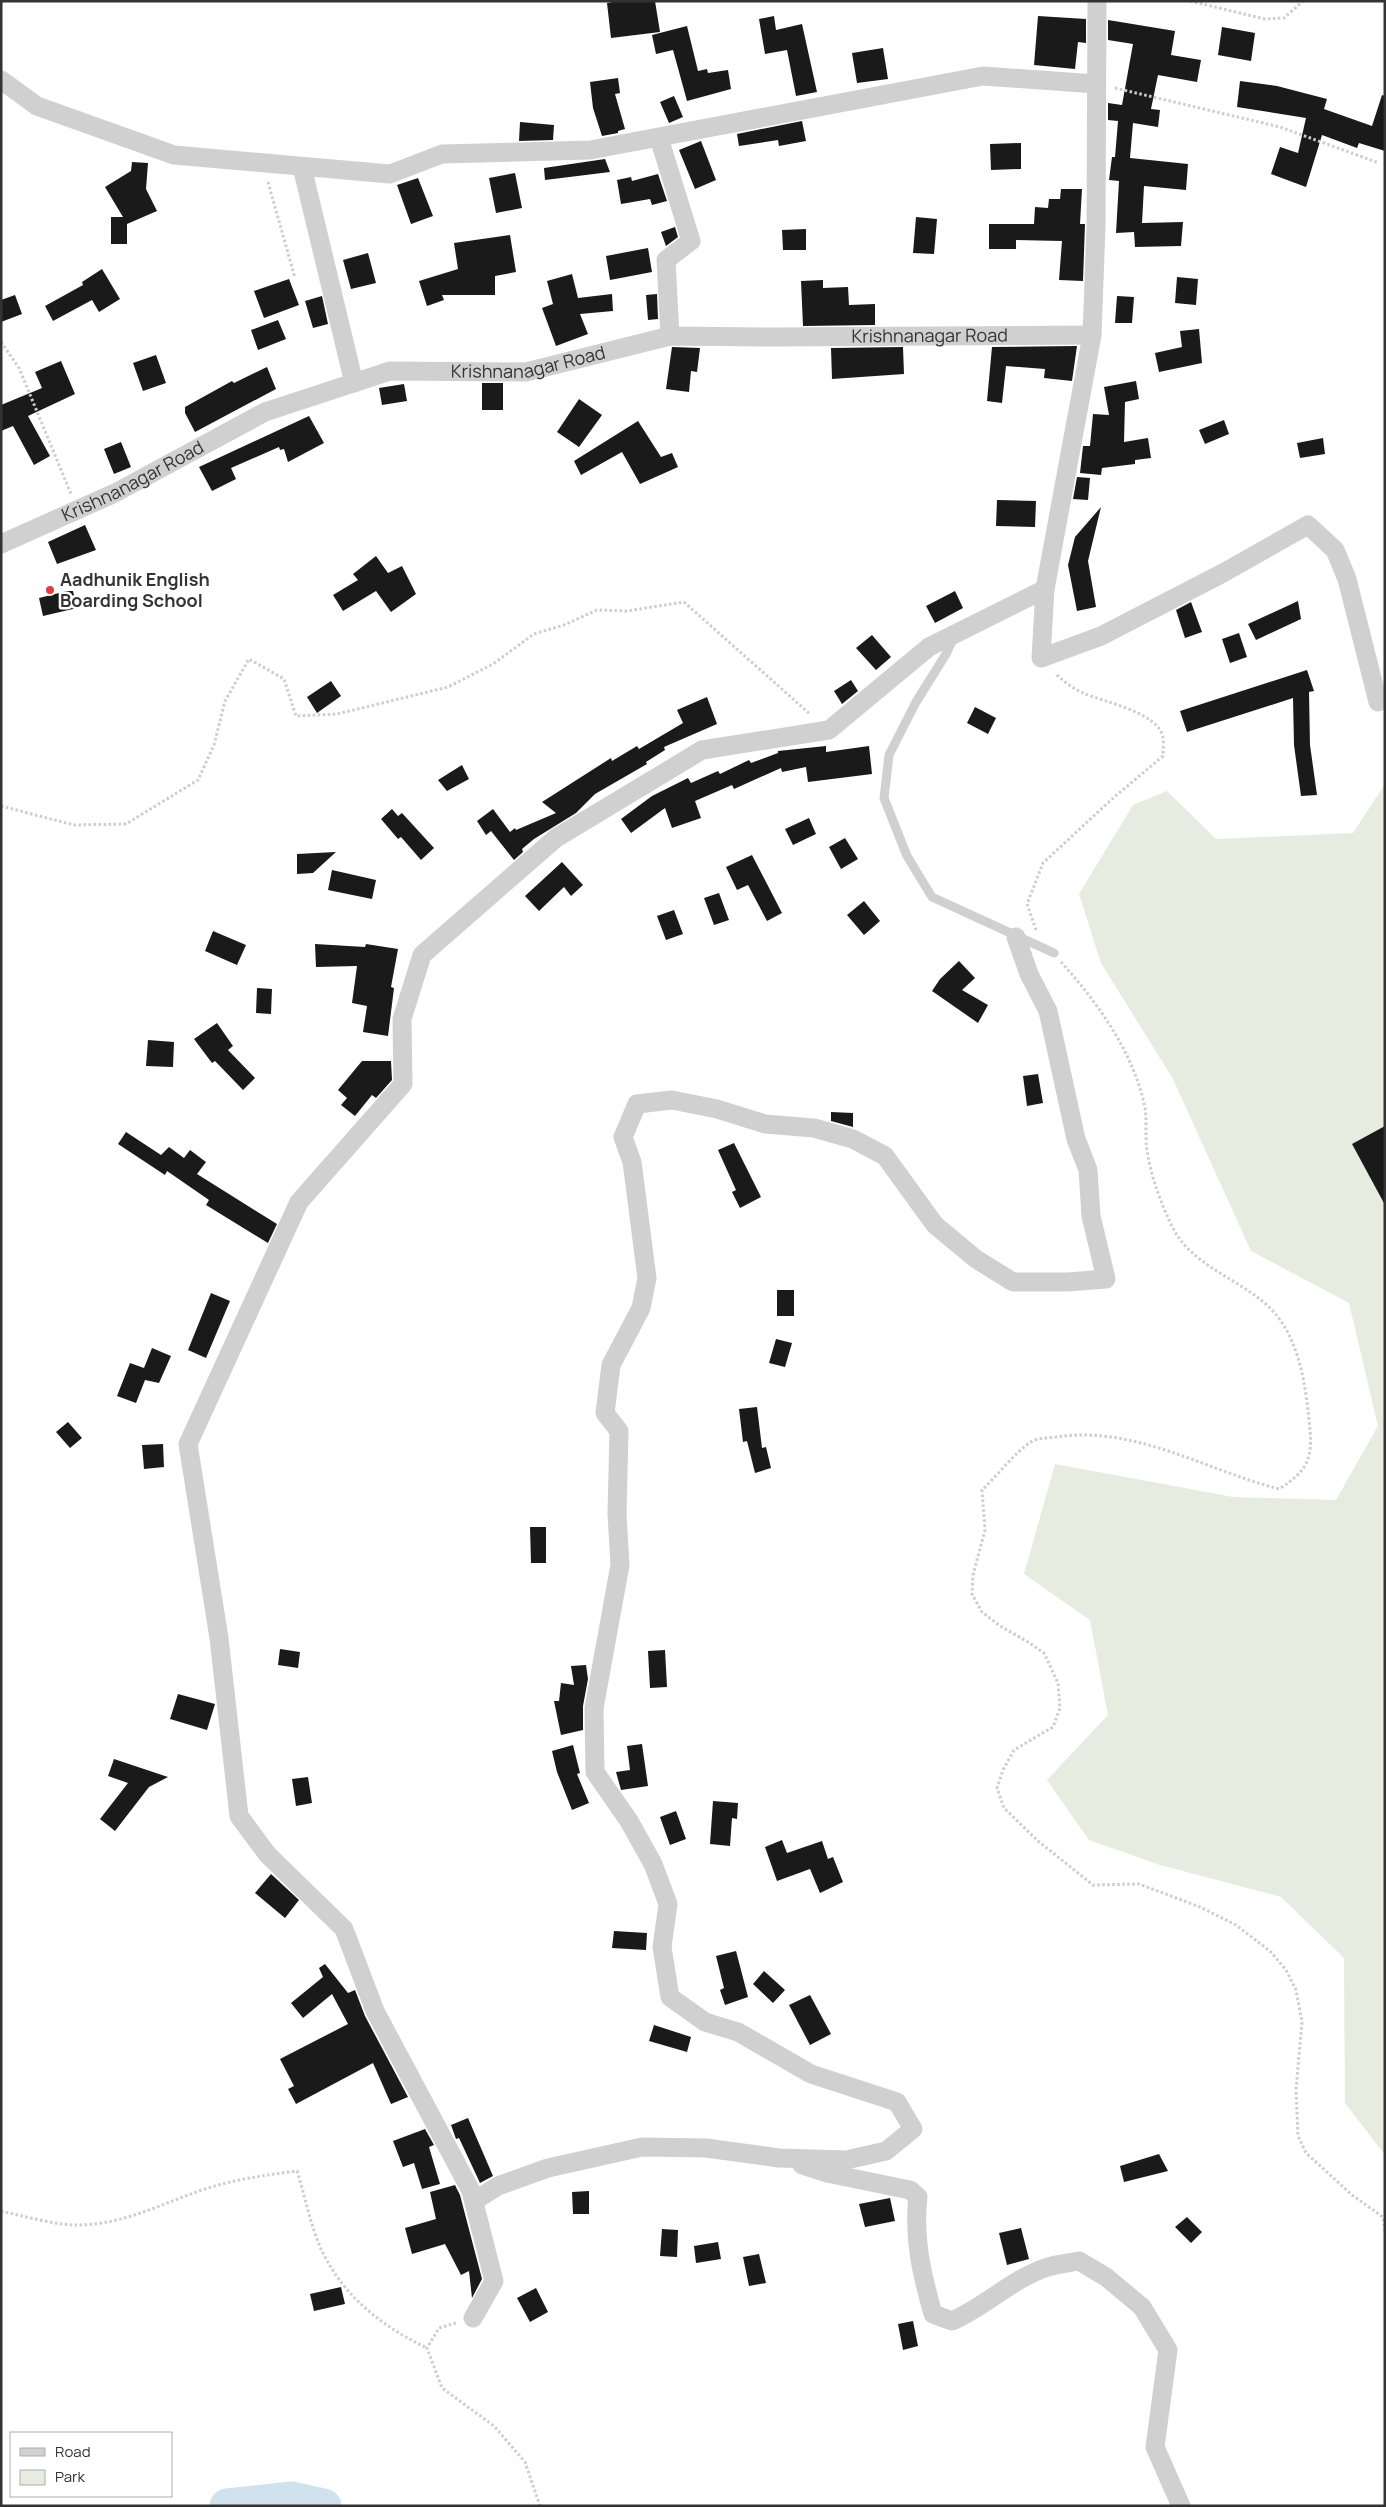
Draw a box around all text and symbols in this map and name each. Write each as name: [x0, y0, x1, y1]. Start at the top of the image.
street label: Krishnanagar Road: [851, 323, 1008, 348]
street label: Krishnanagar Road: [451, 340, 608, 383]
street label: Krishnanagar Road: [58, 434, 208, 526]
place label: Aadhunik English Boarding School: [60, 567, 210, 612]
marker: Aadhunik English Boarding School: [44, 584, 56, 596]
legend: [10, 2432, 172, 2497]
text: Road: [55, 2441, 91, 2462]
text: Park: [55, 2466, 85, 2487]

